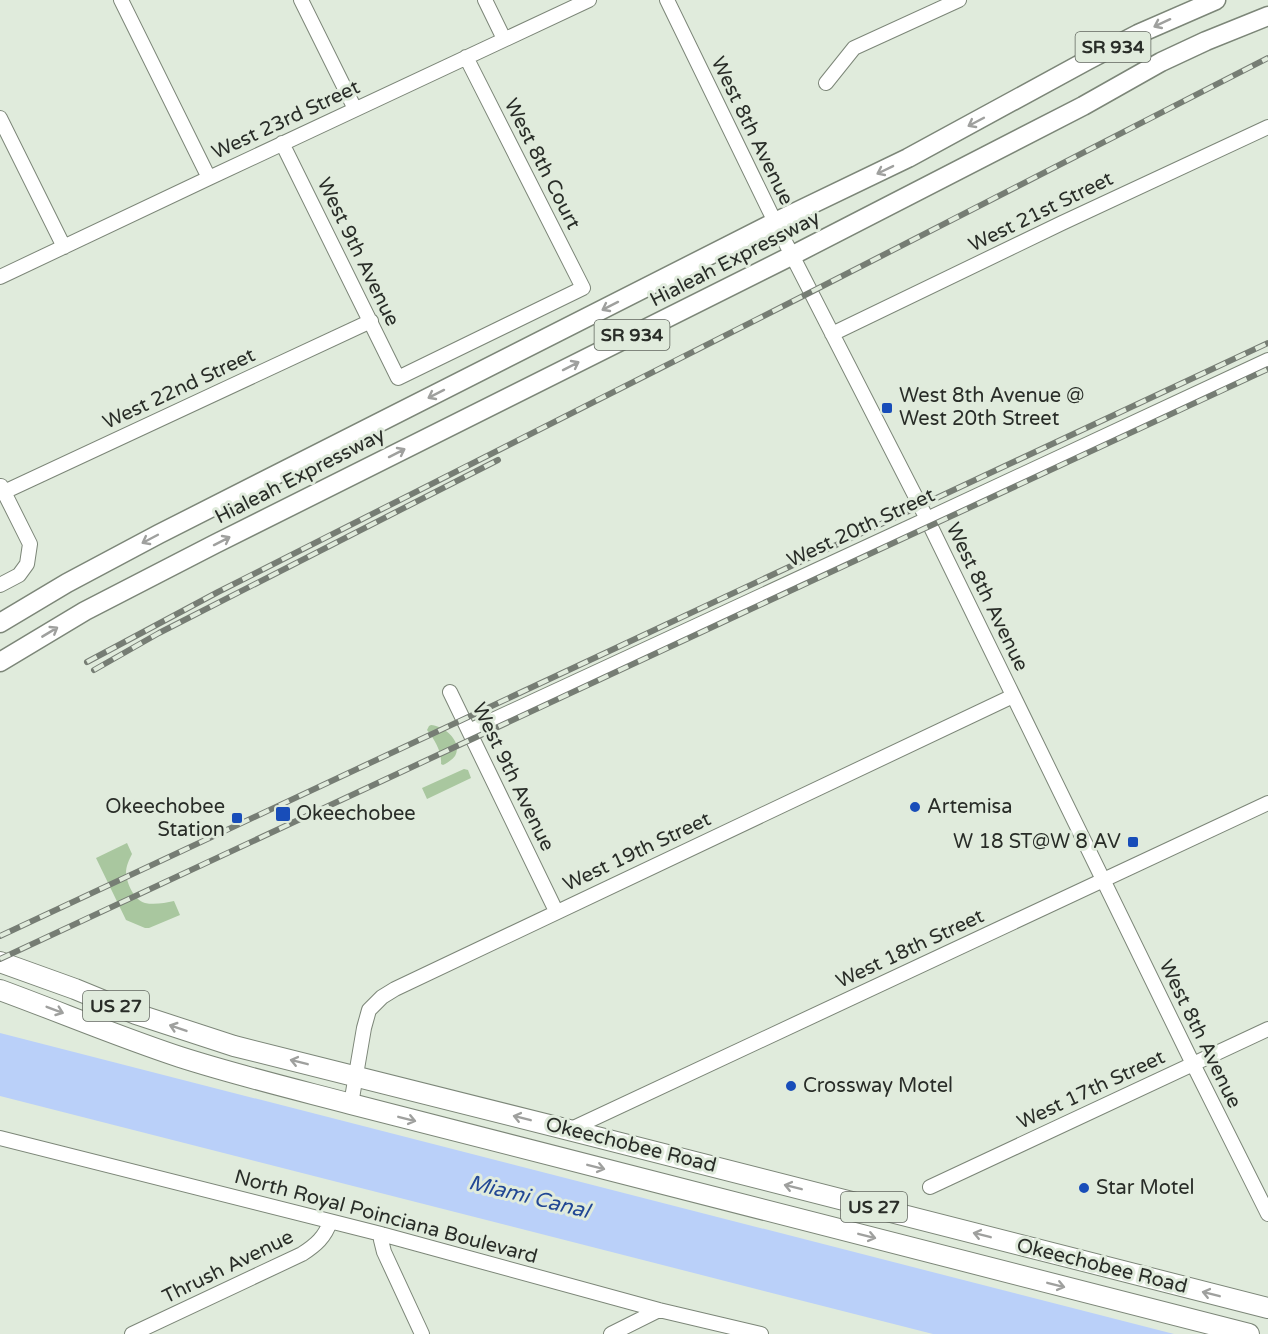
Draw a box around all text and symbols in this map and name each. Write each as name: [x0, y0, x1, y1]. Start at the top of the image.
one-way arrow: [1154, 18, 1172, 29]
road number: SR 934: [1076, 32, 1150, 62]
street label: West 8th Avenue: [706, 53, 798, 209]
street label: West 23rd Street: [208, 75, 364, 165]
street label: West 8th Court: [499, 94, 585, 234]
one-way arrow: [967, 117, 985, 128]
one-way arrow: [876, 164, 894, 176]
street label: West 21st Street: [965, 167, 1117, 257]
street label: West 9th Avenue: [312, 174, 404, 330]
street label: Hialeah Expressway: [646, 206, 824, 312]
one-way arrow: [602, 301, 620, 312]
road number: SR 934: [594, 320, 670, 350]
street label: West 22nd Street: [99, 343, 259, 435]
one-way arrow: [562, 360, 580, 371]
place label: West 8th Avenue @ West 20th Street: [899, 384, 1084, 431]
one-way arrow: [428, 389, 446, 400]
marker: West 8th Avenue @ West 20th Street: [880, 401, 894, 415]
street label: Hialeah Expressway: [211, 423, 389, 529]
one-way arrow: [387, 447, 405, 459]
street label: West 20th Street: [783, 483, 939, 573]
street label: West 8th Avenue: [941, 519, 1033, 675]
one-way arrow: [142, 533, 159, 545]
one-way arrow: [213, 534, 231, 546]
one-way arrow: [41, 626, 58, 638]
street label: West 9th Avenue: [467, 699, 559, 855]
place label: Okeechobee Station: [105, 795, 225, 842]
place label: Artemisa: [927, 795, 1012, 819]
marker: Artemisa: [908, 800, 922, 814]
place label: Okeechobee: [296, 802, 416, 826]
marker: Okeechobee: [274, 805, 292, 823]
street label: West 19th Street: [559, 807, 715, 897]
marker: Okeechobee Station: [230, 811, 244, 825]
place label: W 18 ST@W 8 AV: [953, 830, 1121, 854]
marker: W 18 ST@W 8 AV: [1126, 835, 1140, 849]
street label: West 18th Street: [832, 904, 988, 994]
street label: West 8th Avenue: [1154, 956, 1246, 1112]
road number: US 27: [83, 991, 149, 1021]
one-way arrow: [45, 1006, 64, 1017]
one-way arrow: [169, 1022, 188, 1033]
street label: West 17th Street: [1013, 1045, 1169, 1135]
one-way arrow: [290, 1056, 309, 1068]
place label: Crossway Motel: [803, 1074, 953, 1098]
marker: Crossway Motel: [784, 1079, 798, 1093]
one-way arrow: [513, 1111, 532, 1123]
street label: Okeechobee Road: [543, 1112, 719, 1178]
one-way arrow: [398, 1114, 417, 1125]
one-way arrow: [587, 1162, 606, 1174]
street label: North Royal Poinciana Boulevard: [232, 1165, 540, 1269]
water label: Miami Canal: [466, 1170, 595, 1225]
place label: Star Motel: [1096, 1176, 1195, 1200]
one-way arrow: [784, 1180, 803, 1192]
marker: Star Motel: [1077, 1181, 1091, 1195]
road number: US 27: [841, 1192, 907, 1222]
street label: Thrush Avenue: [159, 1225, 297, 1309]
one-way arrow: [973, 1228, 992, 1240]
one-way arrow: [857, 1231, 876, 1243]
street label: Okeechobee Road: [1014, 1233, 1190, 1299]
one-way arrow: [1046, 1279, 1065, 1291]
one-way arrow: [1202, 1287, 1221, 1299]

